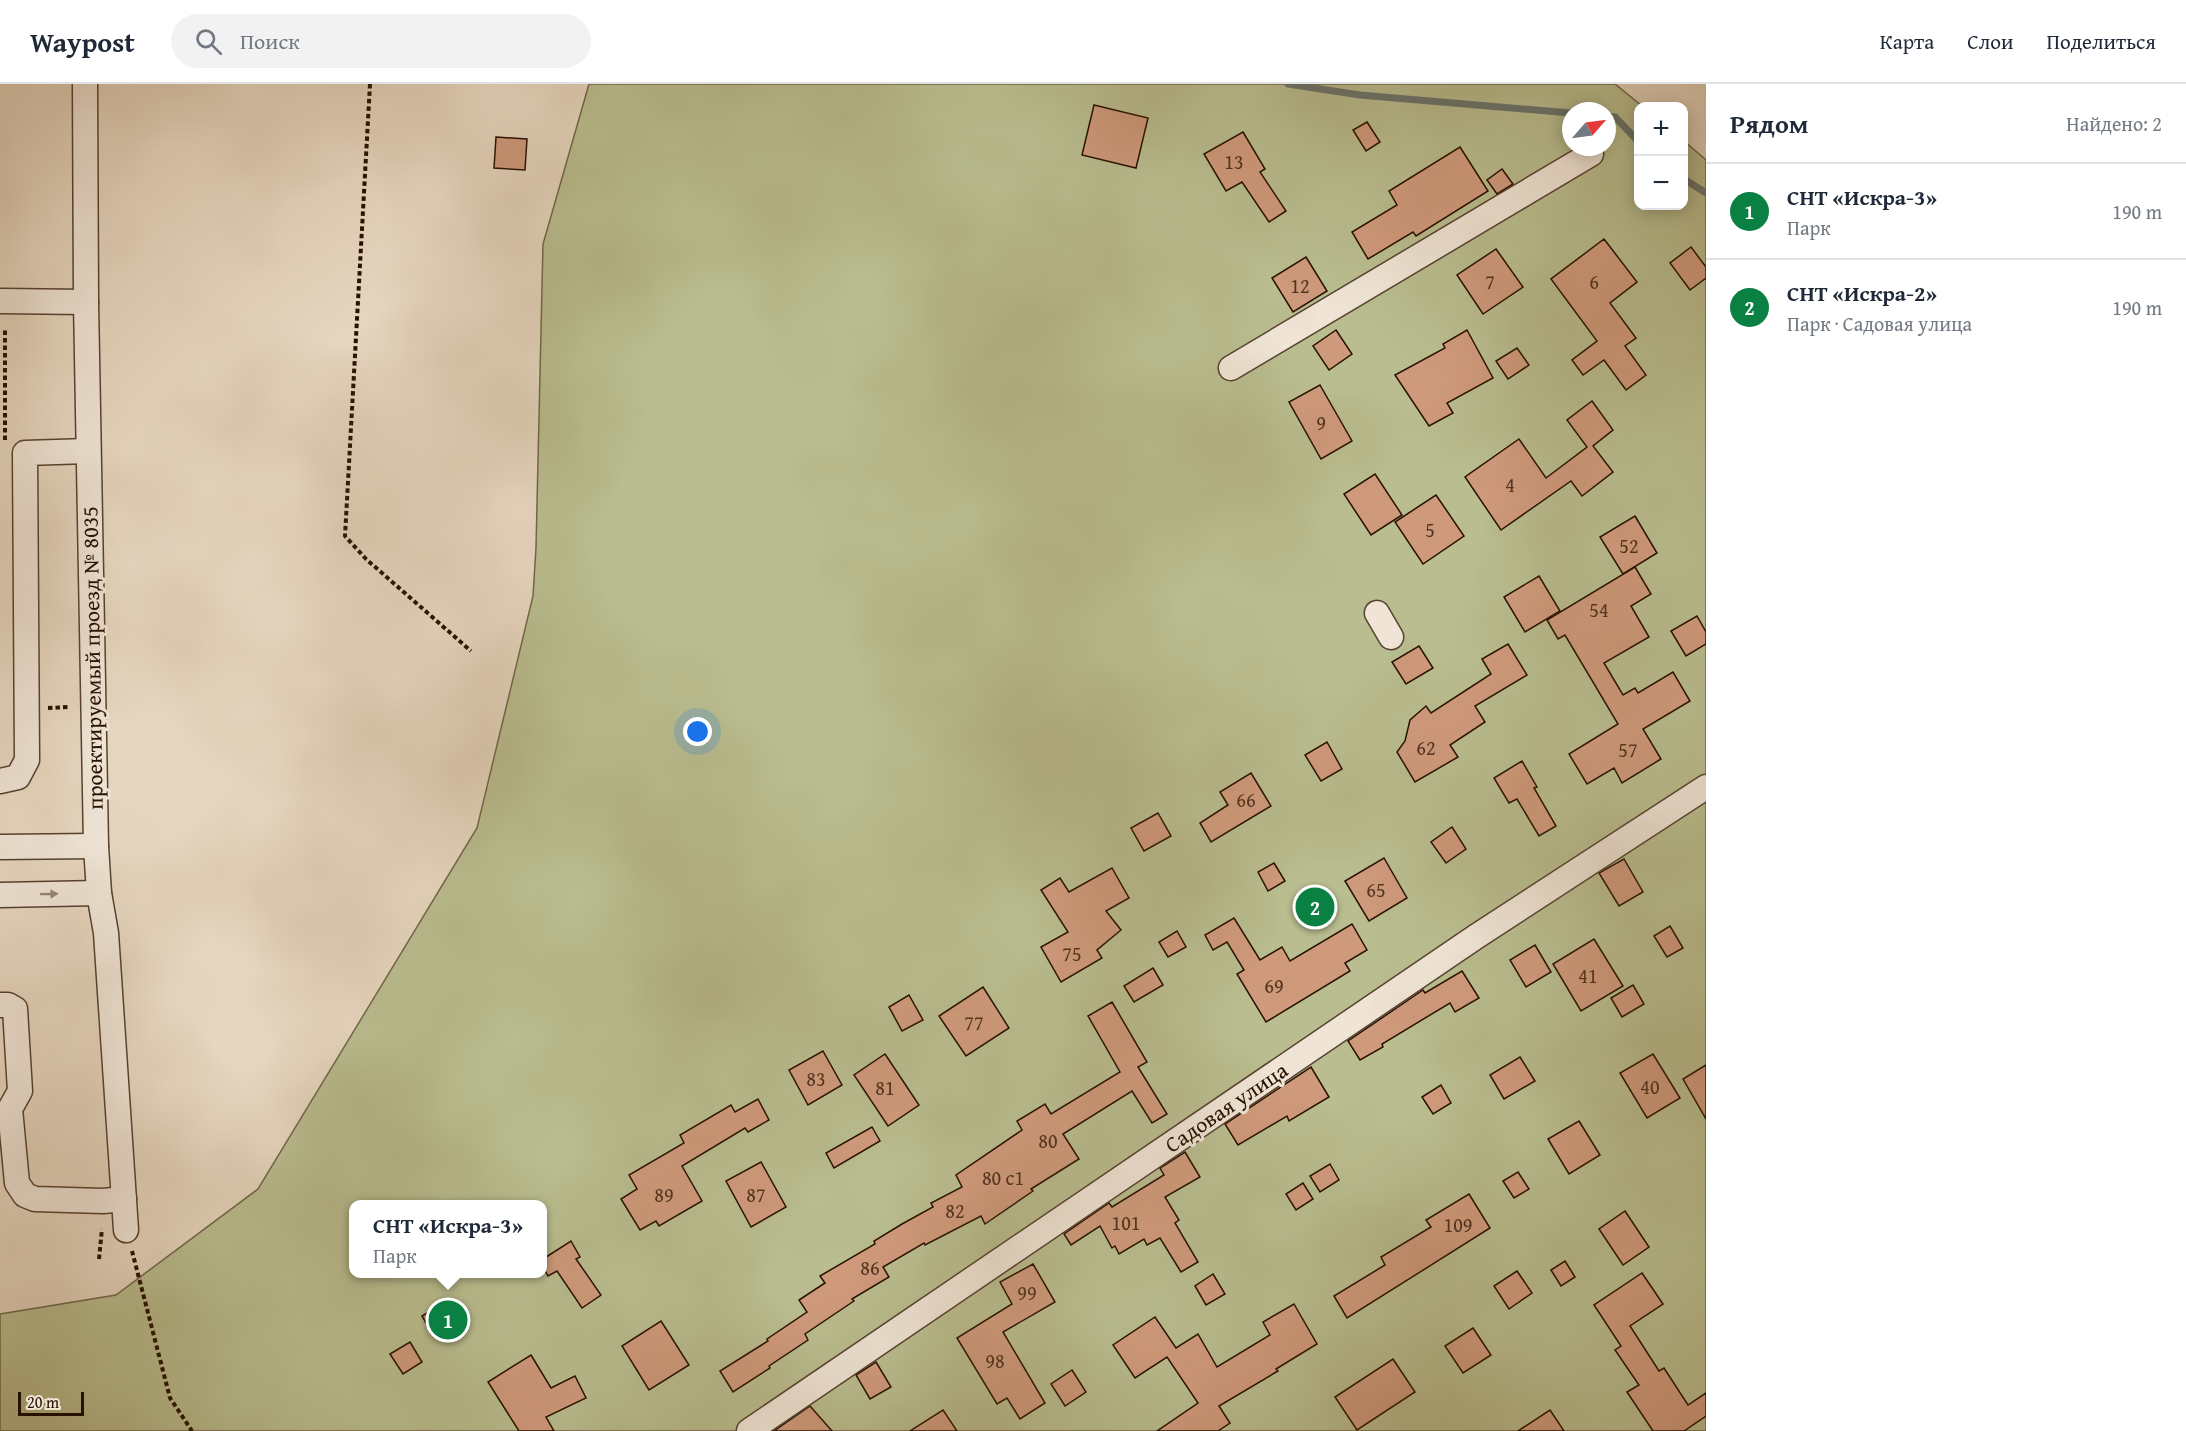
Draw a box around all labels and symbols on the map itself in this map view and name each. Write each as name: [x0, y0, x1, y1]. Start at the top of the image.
north arrow: [1562, 102, 1616, 156]
house number: 13: [1224, 147, 1244, 176]
house number: 7: [1485, 267, 1495, 296]
house number: 6: [1589, 267, 1599, 296]
house number: 12: [1290, 271, 1310, 300]
house number: 9: [1316, 408, 1326, 437]
house number: 4: [1505, 470, 1515, 499]
street label: проектируемый проезд № 8035: [73, 506, 111, 810]
house number: 5: [1425, 515, 1435, 544]
house number: 52: [1619, 531, 1639, 560]
house number: 54: [1589, 595, 1609, 624]
your location: [683, 717, 712, 746]
house number: 62: [1416, 733, 1436, 762]
house number: 57: [1618, 735, 1638, 764]
house number: 66: [1236, 785, 1256, 814]
house number: 65: [1366, 875, 1386, 904]
pin: 2: [1296, 884, 1334, 930]
one-way arrow: [40, 889, 59, 899]
house number: 75: [1062, 939, 1082, 968]
house number: 41: [1578, 961, 1598, 990]
house number: 69: [1264, 971, 1284, 1000]
house number: 77: [964, 1008, 984, 1037]
street label: Садовая улица: [1158, 1054, 1294, 1160]
house number: 83: [806, 1064, 826, 1093]
house number: 40: [1640, 1072, 1660, 1101]
house number: 81: [875, 1073, 895, 1102]
house number: 80: [1038, 1126, 1058, 1155]
house number: 80 с1: [982, 1163, 1024, 1192]
house number: 89: [654, 1180, 674, 1209]
house number: 87: [746, 1180, 766, 1209]
house number: 82: [945, 1196, 965, 1225]
house number: 101: [1112, 1208, 1140, 1237]
house number: 109: [1444, 1210, 1472, 1239]
house number: 86: [860, 1253, 880, 1282]
house number: 99: [1017, 1278, 1037, 1307]
pin: 1: [428, 1298, 468, 1342]
house number: 98: [985, 1346, 1005, 1375]
scale bar: [18, 1389, 84, 1416]

